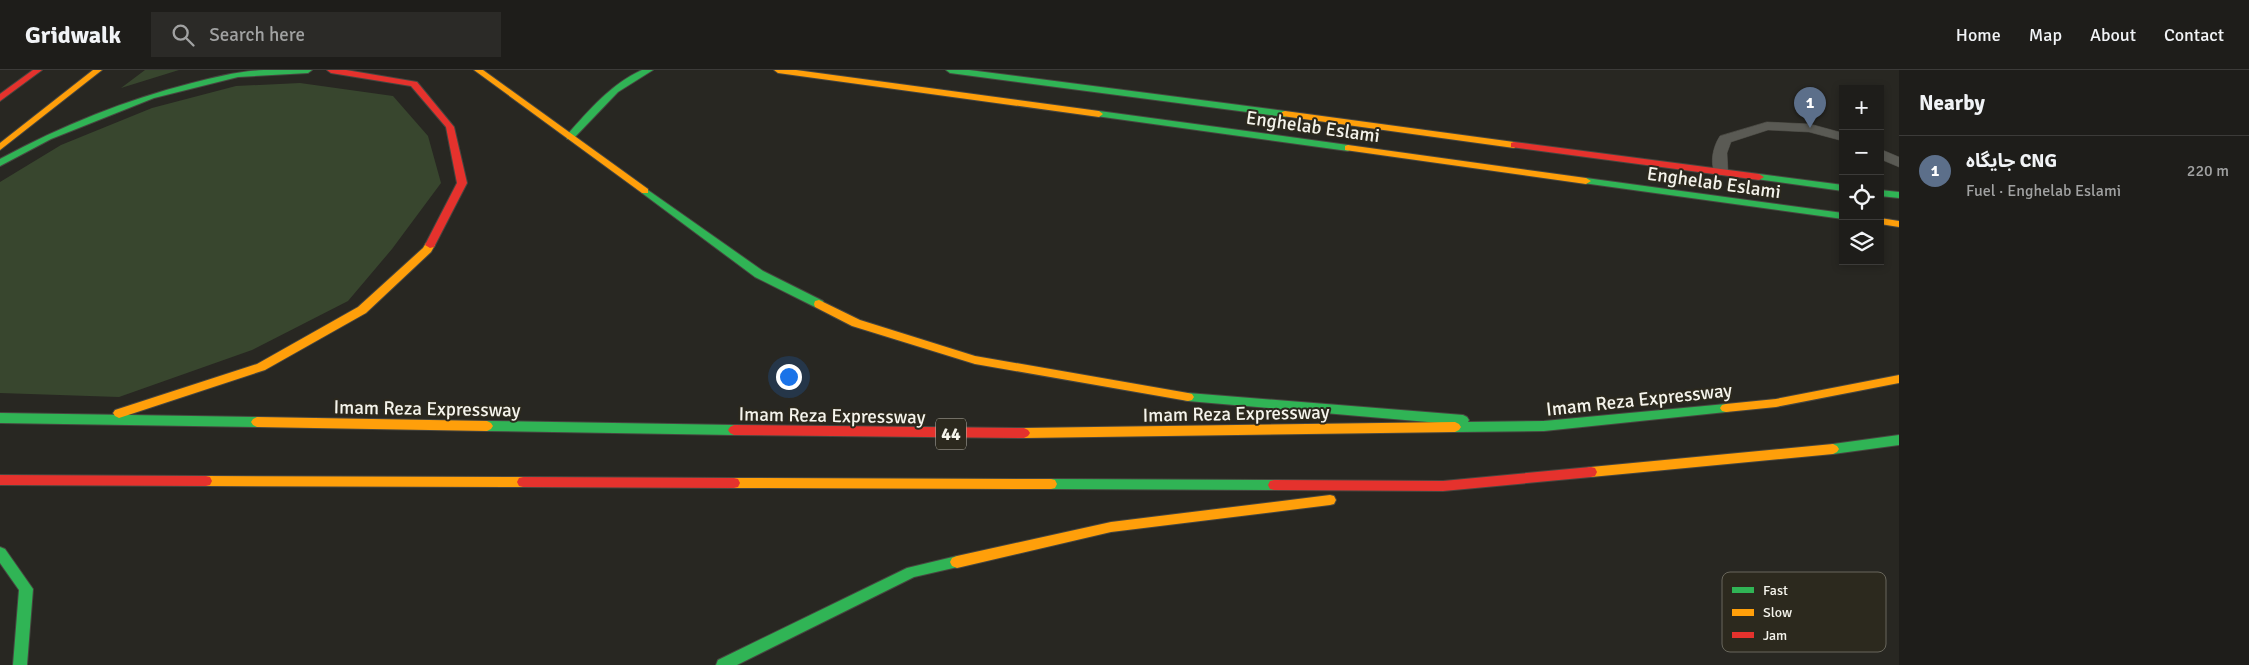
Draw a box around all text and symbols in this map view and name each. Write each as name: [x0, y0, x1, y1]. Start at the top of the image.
search box: [151, 12, 501, 57]
text: Gridwalk: [25, 20, 121, 50]
icon: search: [169, 21, 197, 49]
text: Search here: [209, 23, 305, 47]
text: Home: [1956, 24, 2001, 46]
text: Map: [2029, 24, 2062, 46]
text: About: [2090, 24, 2136, 46]
text: Contact: [2164, 24, 2224, 46]
map controls: [1839, 85, 1884, 265]
button: +: [1839, 85, 1884, 130]
pin: 1: [1794, 87, 1826, 128]
text: Nearby: [1919, 90, 1985, 116]
street label: Enghelab Eslami: [1244, 106, 1381, 148]
button: −: [1839, 130, 1884, 175]
text: جایگاه CNG: [1966, 149, 2057, 173]
text: 1: [1931, 161, 1939, 181]
text: 220 m: [2187, 161, 2229, 181]
street label: Enghelab Eslami: [1645, 162, 1782, 204]
button: locate: [1839, 175, 1884, 220]
text: Fuel · Enghelab Eslami: [1966, 181, 2121, 201]
button: layers: [1839, 220, 1884, 265]
your location: [776, 364, 802, 390]
street label: Imam Reza Expressway: [1545, 378, 1733, 422]
street label: Imam Reza Expressway: [333, 395, 521, 423]
street label: Imam Reza Expressway: [1142, 400, 1330, 428]
street label: Imam Reza Expressway: [738, 402, 926, 430]
road number: 44: [936, 418, 966, 449]
legend: [1722, 572, 1886, 652]
text: Fast: [1763, 582, 1788, 599]
text: Slow: [1763, 604, 1792, 621]
text: Jam: [1763, 627, 1787, 644]

